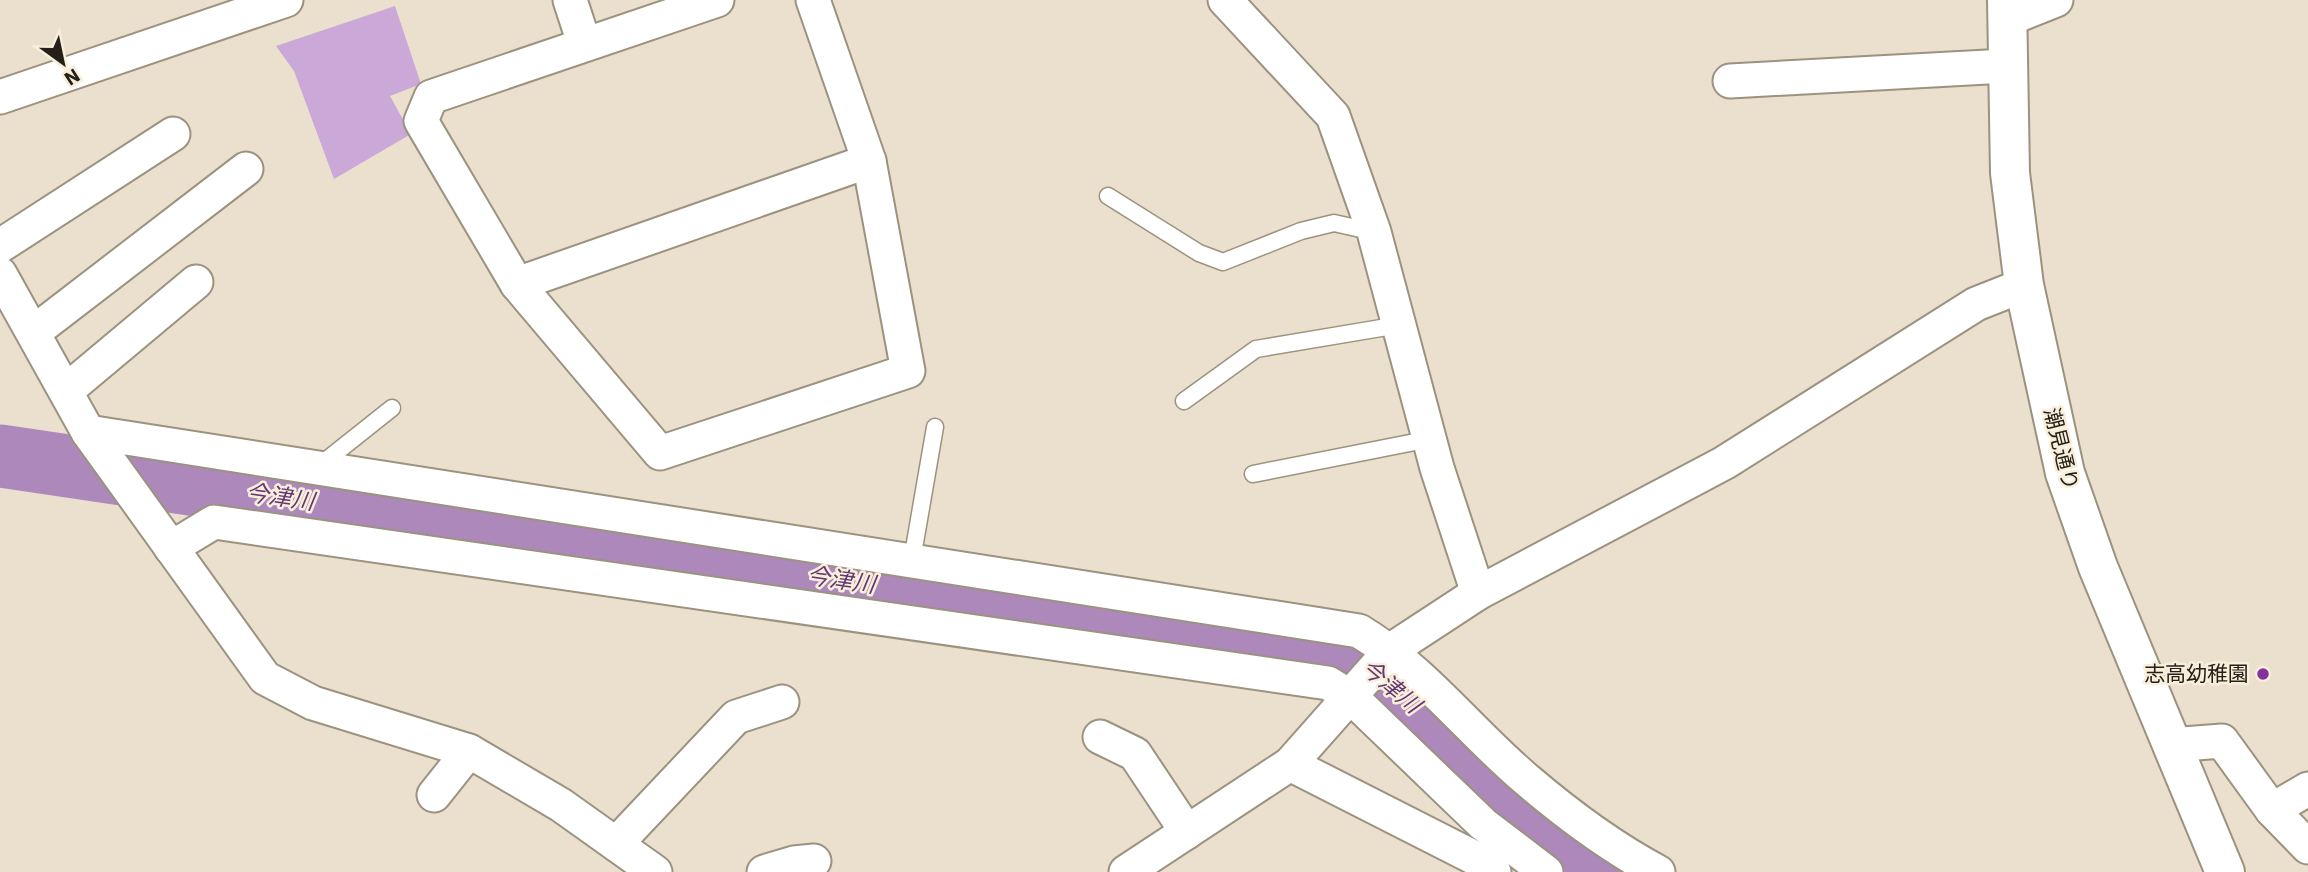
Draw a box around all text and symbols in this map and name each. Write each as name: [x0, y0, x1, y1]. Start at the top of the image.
north arrow: [28, 28, 98, 98]
text: N: [60, 63, 85, 91]
street label: 潮見通り: [2038, 405, 2086, 493]
water label: 今津川: [244, 476, 319, 516]
water label: 今津川: [805, 559, 880, 599]
water label: 今津川: [1356, 652, 1430, 721]
place label: 志高幼稚園: [2144, 659, 2249, 687]
marker: 志高幼稚園: [2255, 666, 2271, 682]

